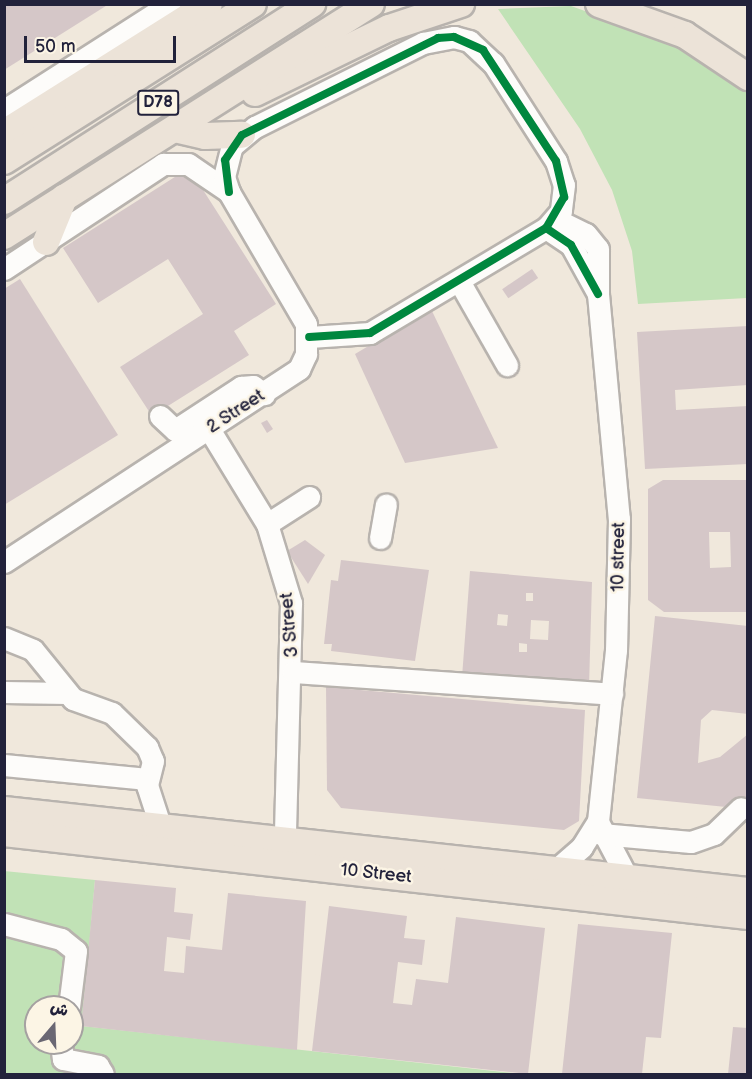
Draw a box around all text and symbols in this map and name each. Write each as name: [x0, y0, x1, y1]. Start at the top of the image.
scale bar: [27, 24, 178, 62]
text: 50 m: [35, 36, 76, 57]
road number: D78: [137, 90, 179, 116]
street label: 2 Street: [203, 385, 269, 439]
street label: 10 street: [608, 522, 630, 592]
street label: 3 Street: [276, 592, 304, 658]
street label: 10 Street: [339, 860, 413, 888]
north arrow: [24, 995, 84, 1055]
text: ش: [48, 998, 71, 1021]

